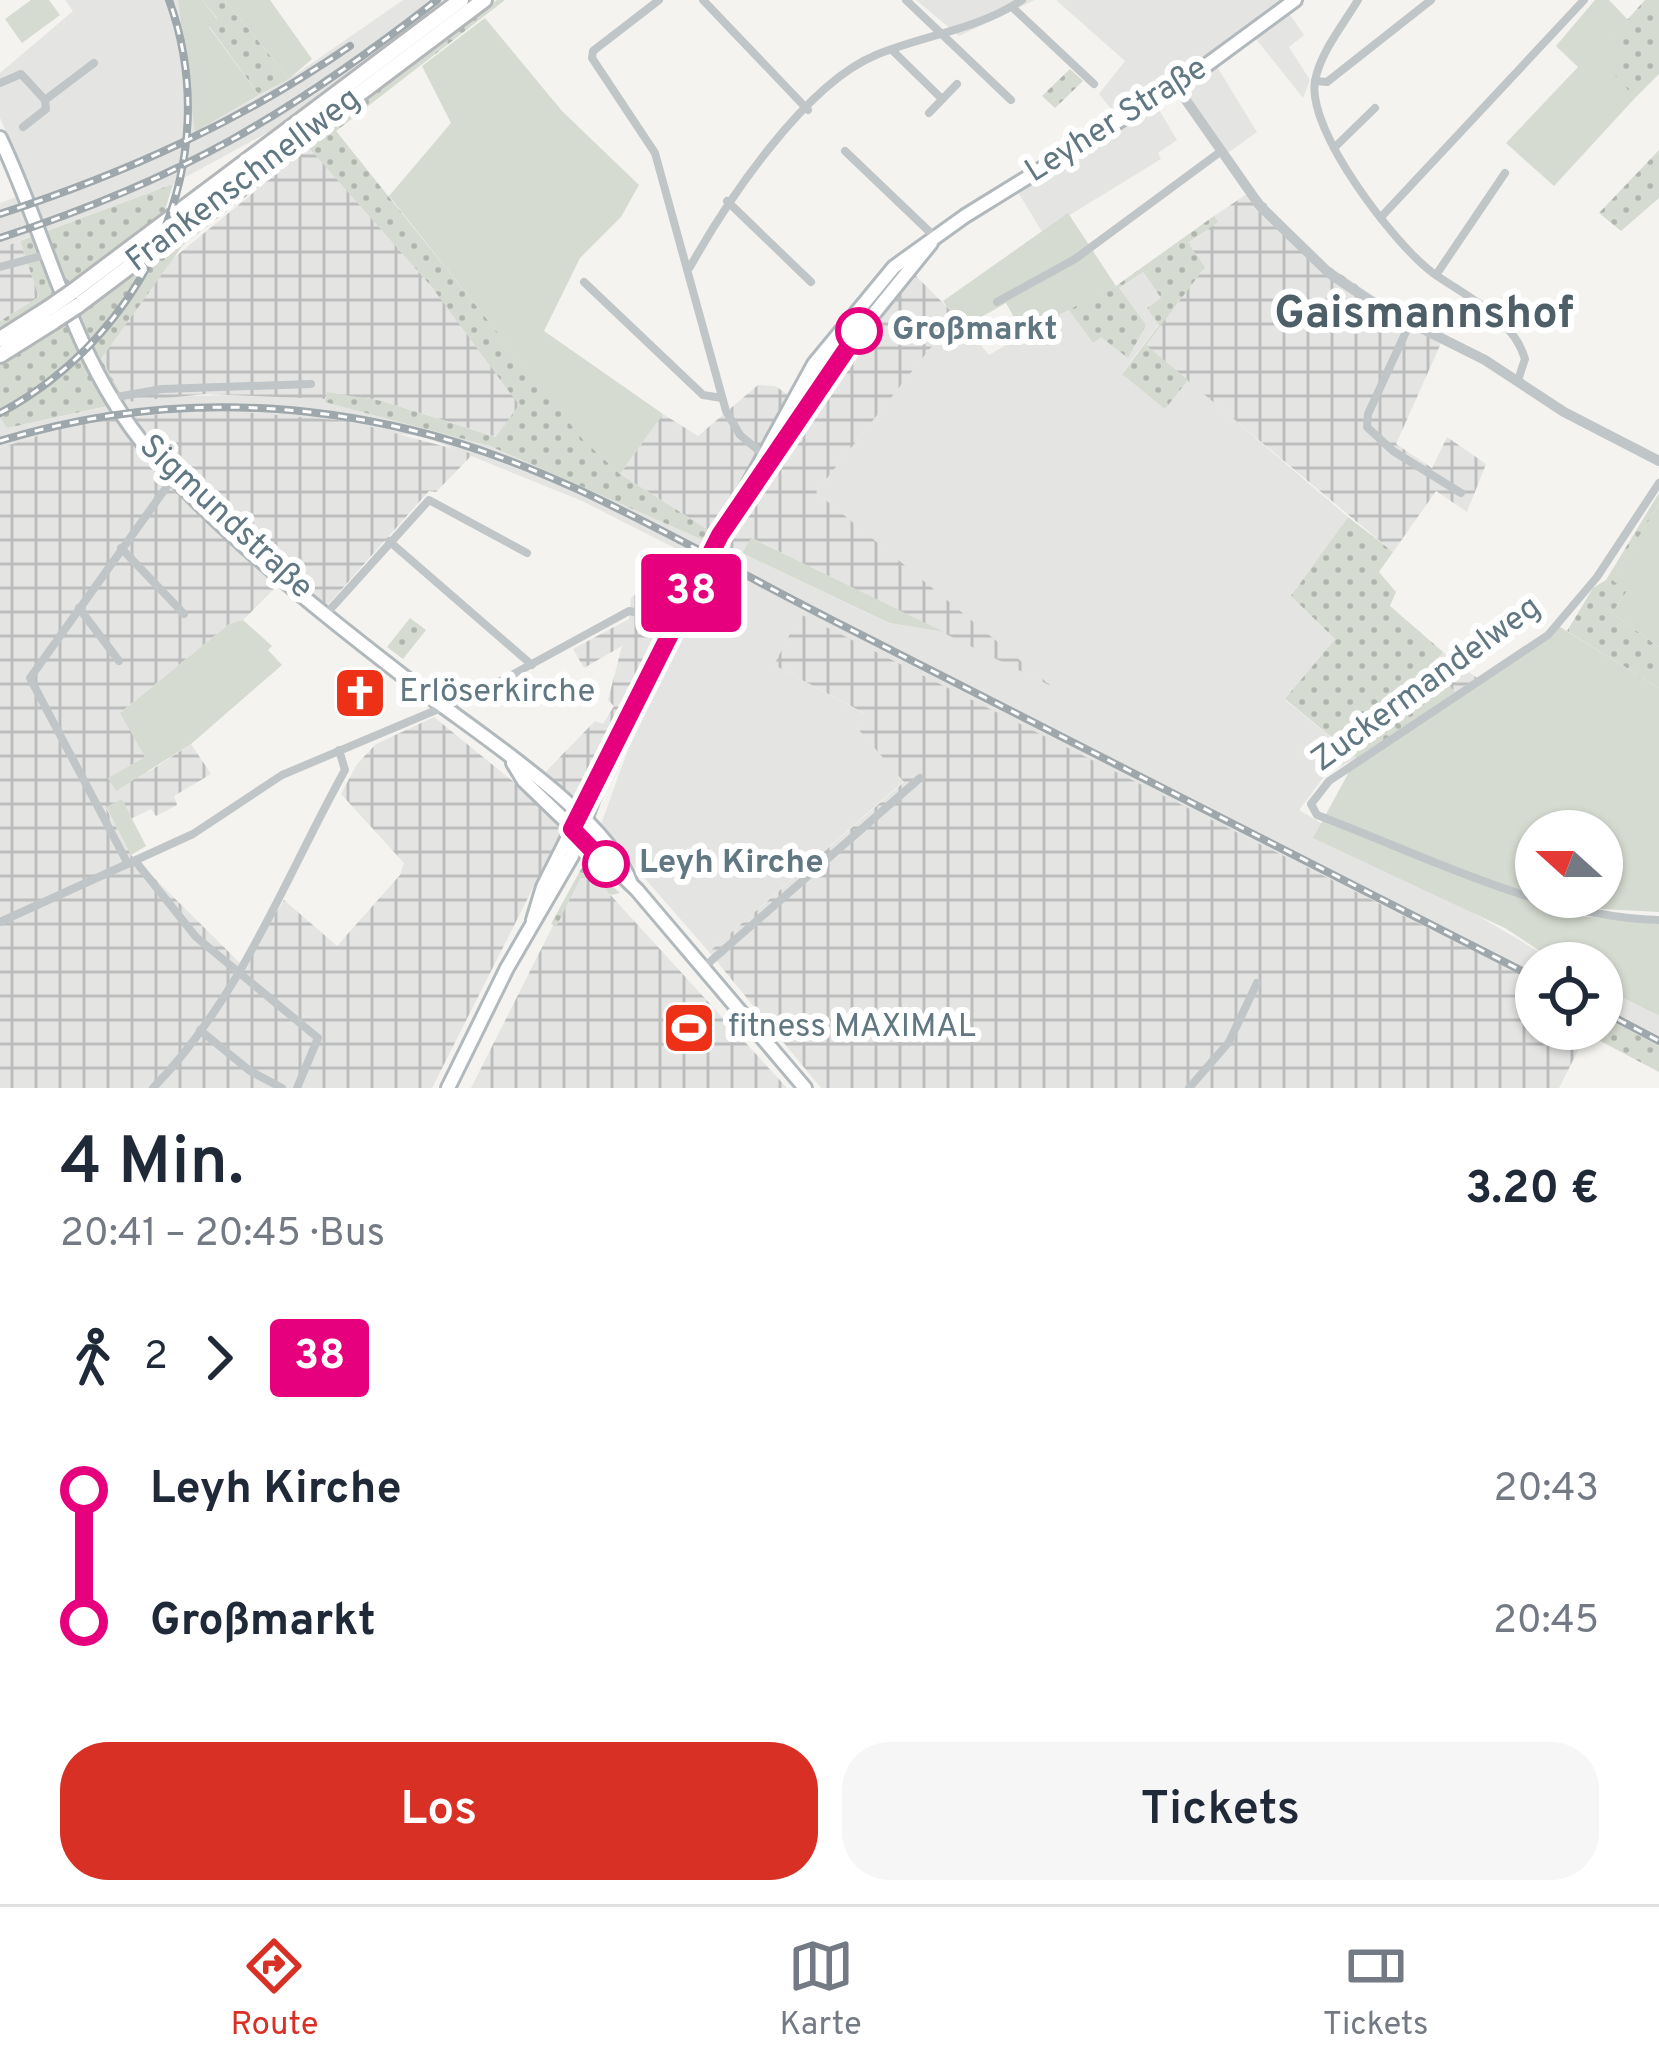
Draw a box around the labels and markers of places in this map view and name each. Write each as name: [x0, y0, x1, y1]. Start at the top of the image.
marker: Großmarkt: [837, 309, 881, 353]
place label: Großmarkt: [892, 310, 1057, 352]
church icon: Erlöserkirche: [332, 665, 388, 721]
place label: Erlöserkirche: [399, 672, 595, 714]
marker: Leyh Kirche: [584, 842, 628, 886]
place label: Leyh Kirche: [639, 843, 824, 885]
sports icon: fitness MAXIMAL: [661, 1000, 717, 1056]
place label: fitness MAXIMAL: [728, 1007, 976, 1049]

